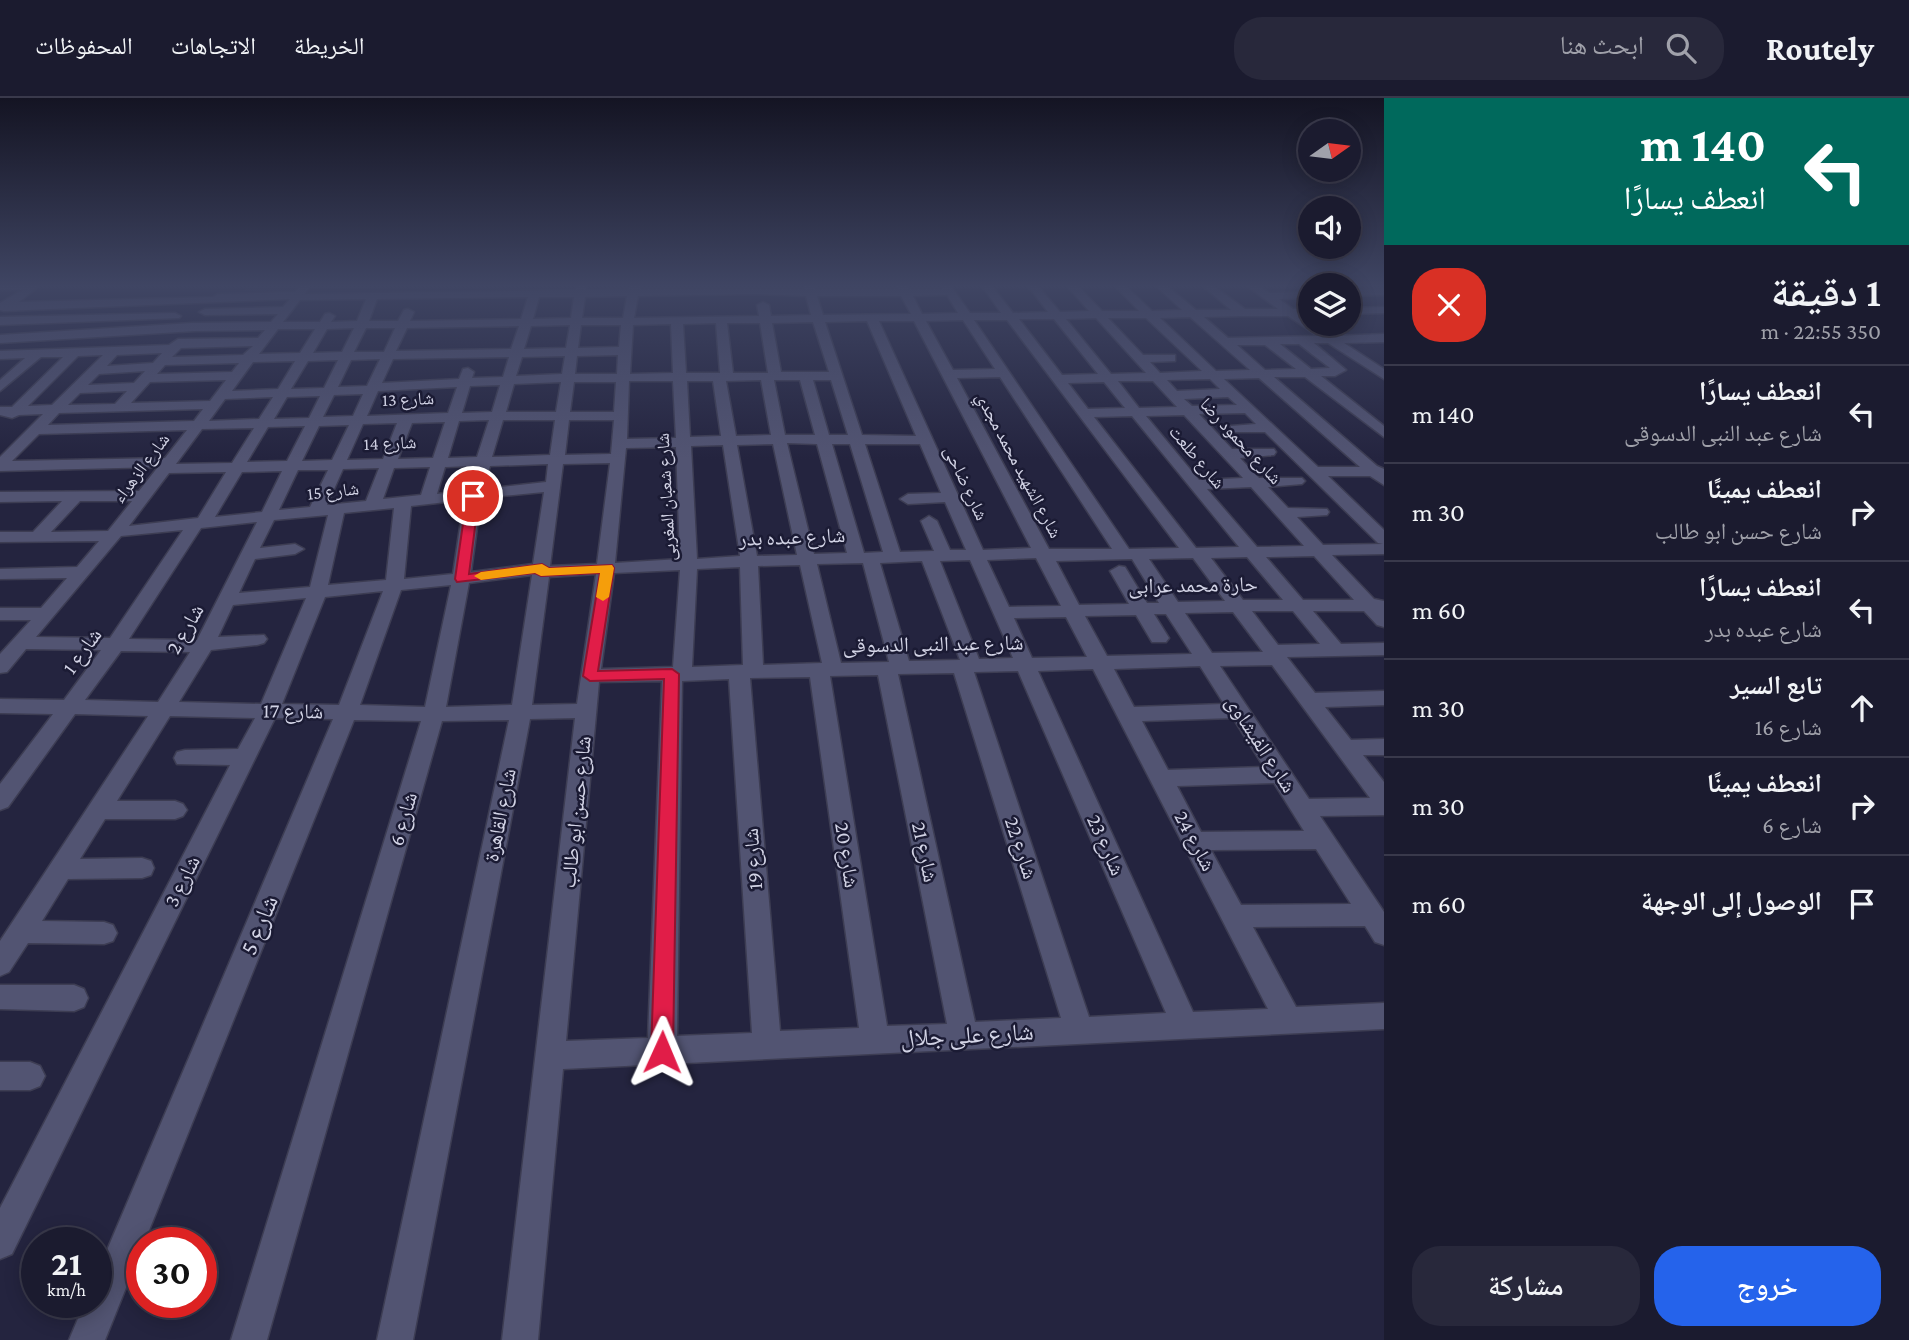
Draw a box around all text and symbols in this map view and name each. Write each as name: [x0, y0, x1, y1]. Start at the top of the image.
search box: [1234, 17, 1724, 80]
icon: search: [1662, 29, 1700, 67]
text: Routely: [1766, 30, 1874, 67]
text: ابحث هنا: [1560, 31, 1644, 60]
text: المحفوظات: [35, 32, 133, 59]
text: الاتجاهات: [171, 32, 256, 59]
text: الخريطة: [294, 32, 365, 59]
text: 140 m: [1641, 117, 1766, 172]
north arrow: [1298, 119, 1362, 182]
map controls: [1298, 119, 1361, 336]
icon: left: [1790, 126, 1881, 217]
text: انعطف يسارًا: [1624, 180, 1766, 216]
button: sound: [1298, 196, 1361, 259]
button: close: [1412, 268, 1486, 342]
text: 1 دقيقة: [1771, 268, 1881, 315]
button: layers: [1298, 273, 1361, 336]
text: 350 m · 22:55: [1761, 318, 1881, 344]
text: انعطف يسارًا: [1699, 377, 1822, 406]
street label: شارع 13: [382, 388, 434, 411]
street label: شارع الشهيد محمد مجدي: [968, 389, 1066, 543]
street label: شارع محمود رضا: [1195, 394, 1286, 489]
icon: left: [1843, 395, 1881, 433]
text: 140 m: [1412, 400, 1474, 429]
text: شارع عبد النبى الدسوقى: [1624, 420, 1822, 446]
street label: شارع طلعت: [1164, 421, 1229, 493]
street label: شارع الزهراء: [108, 429, 174, 507]
street label: شارع 14: [363, 432, 417, 455]
street label: شارع شعبان المغربى: [653, 432, 680, 562]
street label: شارع ضاحى: [939, 442, 992, 524]
pin: [443, 466, 503, 526]
text: انعطف يمينًا: [1707, 475, 1822, 504]
icon: arrive: [454, 477, 492, 515]
street label: شارع 15: [306, 478, 360, 505]
icon: right: [1843, 493, 1881, 531]
text: 30 m: [1412, 498, 1465, 527]
text: شارع حسن ابو طالب: [1655, 518, 1822, 544]
street label: شارع عبده بدر: [737, 523, 846, 552]
street label: حارة محمد عرابى: [1128, 572, 1258, 599]
text: انعطف يسارًا: [1699, 573, 1822, 602]
icon: left: [1843, 591, 1881, 629]
text: 60 m: [1412, 596, 1466, 625]
street label: شارع 2: [161, 600, 210, 659]
text: شارع عبده بدر: [1705, 616, 1822, 642]
street label: شارع 1: [57, 623, 107, 679]
street label: شارع عبد النبى الدسوقى: [842, 630, 1024, 659]
text: تابع السير: [1730, 671, 1822, 700]
icon: ahead: [1843, 689, 1881, 727]
street label: شارع الفيشاوى: [1220, 691, 1301, 798]
text: 30 m: [1412, 694, 1465, 723]
street label: شارع 17: [263, 698, 323, 725]
text: شارع 16: [1755, 714, 1822, 740]
street label: شارع حسن ابو طالب: [556, 735, 597, 889]
street label: شارع القاهرة: [479, 766, 522, 864]
text: انعطف يمينًا: [1707, 769, 1822, 798]
icon: right: [1843, 787, 1881, 825]
street label: شارع 6: [384, 789, 423, 849]
text: 30 m: [1412, 792, 1465, 821]
street label: شارع 24: [1168, 807, 1221, 876]
street label: شارع 23: [1081, 811, 1130, 879]
text: شارع 6: [1762, 812, 1822, 838]
street label: شارع 22: [999, 814, 1042, 882]
street label: شارع 21: [906, 820, 943, 884]
street label: شارع 20: [829, 821, 864, 890]
street label: شارع 19: [739, 827, 768, 891]
street label: شارع 3: [159, 852, 206, 911]
icon: arrive: [1843, 885, 1881, 923]
text: الوصول إلى الوجهة: [1641, 887, 1822, 916]
text: 60 m: [1412, 890, 1466, 919]
street label: شارع 5: [234, 891, 285, 959]
position arrow: [625, 1015, 699, 1089]
street label: شارع على جلال: [900, 1018, 1034, 1053]
speed limit sign: 30: [126, 1227, 217, 1318]
text: 21: [51, 1244, 82, 1283]
button: مشاركة: [1412, 1246, 1640, 1326]
button: خروج: [1654, 1246, 1881, 1326]
text: km/h: [47, 1280, 86, 1300]

